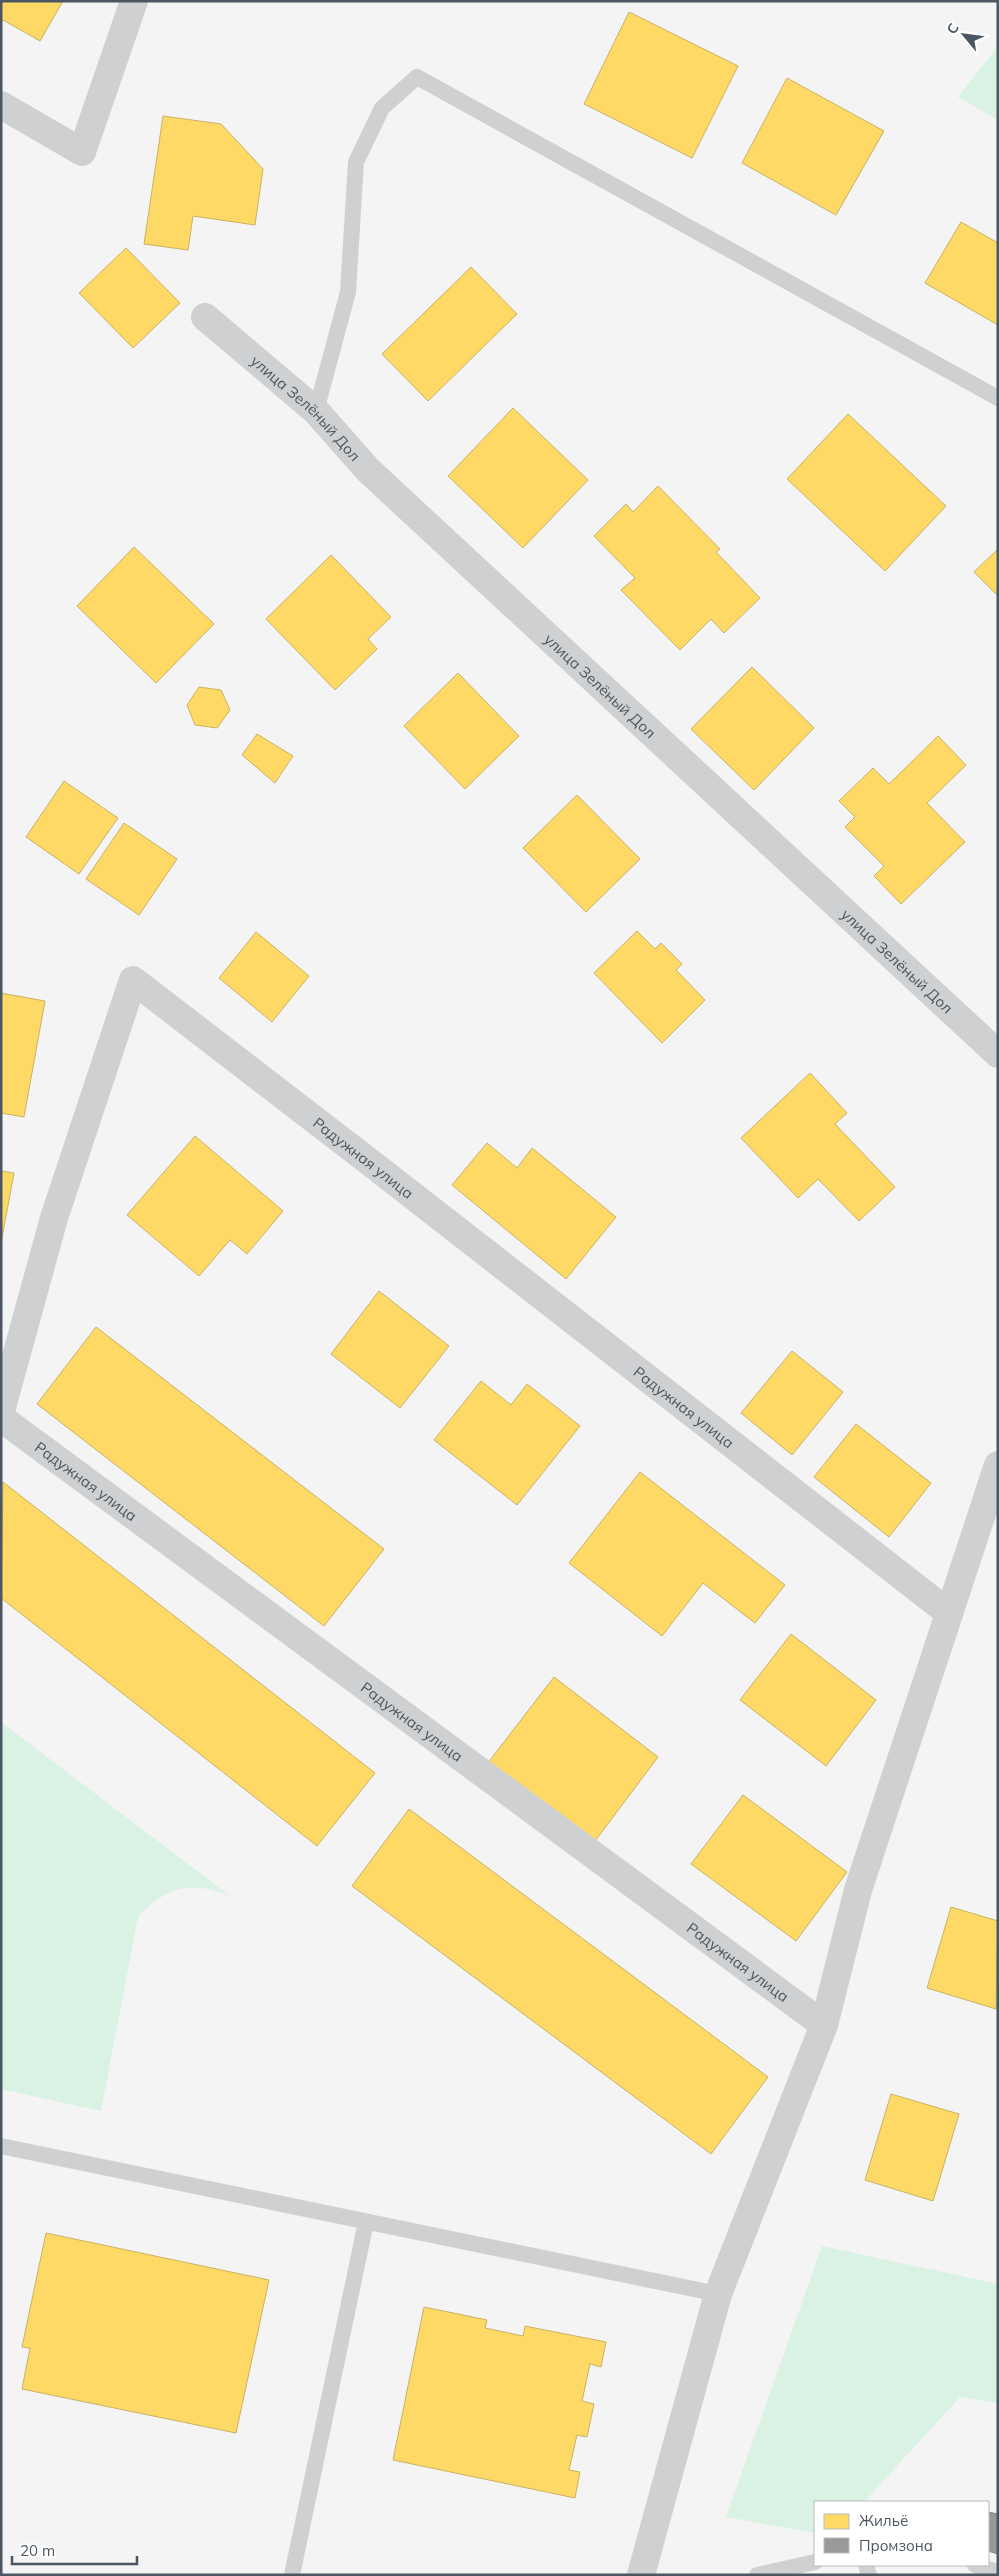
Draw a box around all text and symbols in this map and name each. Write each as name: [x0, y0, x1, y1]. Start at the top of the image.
north arrow: [939, 10, 989, 60]
text: С: [942, 20, 963, 37]
street label: улица Зелёный Дол: [247, 351, 365, 465]
street label: улица Зелёный Дол: [541, 629, 660, 742]
street label: улица Зелёный Дол: [838, 904, 957, 1017]
street label: Радужная улица: [309, 1113, 418, 1202]
street label: Радужная улица: [630, 1362, 738, 1452]
street label: Радужная улица: [31, 1437, 141, 1525]
street label: Радужная улица: [357, 1677, 467, 1765]
street label: Радужная улица: [683, 1918, 793, 2006]
legend: [814, 2501, 989, 2566]
text: Жильё: [859, 2511, 908, 2530]
scale bar: [12, 2534, 138, 2566]
text: Промзона: [859, 2536, 933, 2555]
text: 20 m: [20, 2541, 55, 2560]

